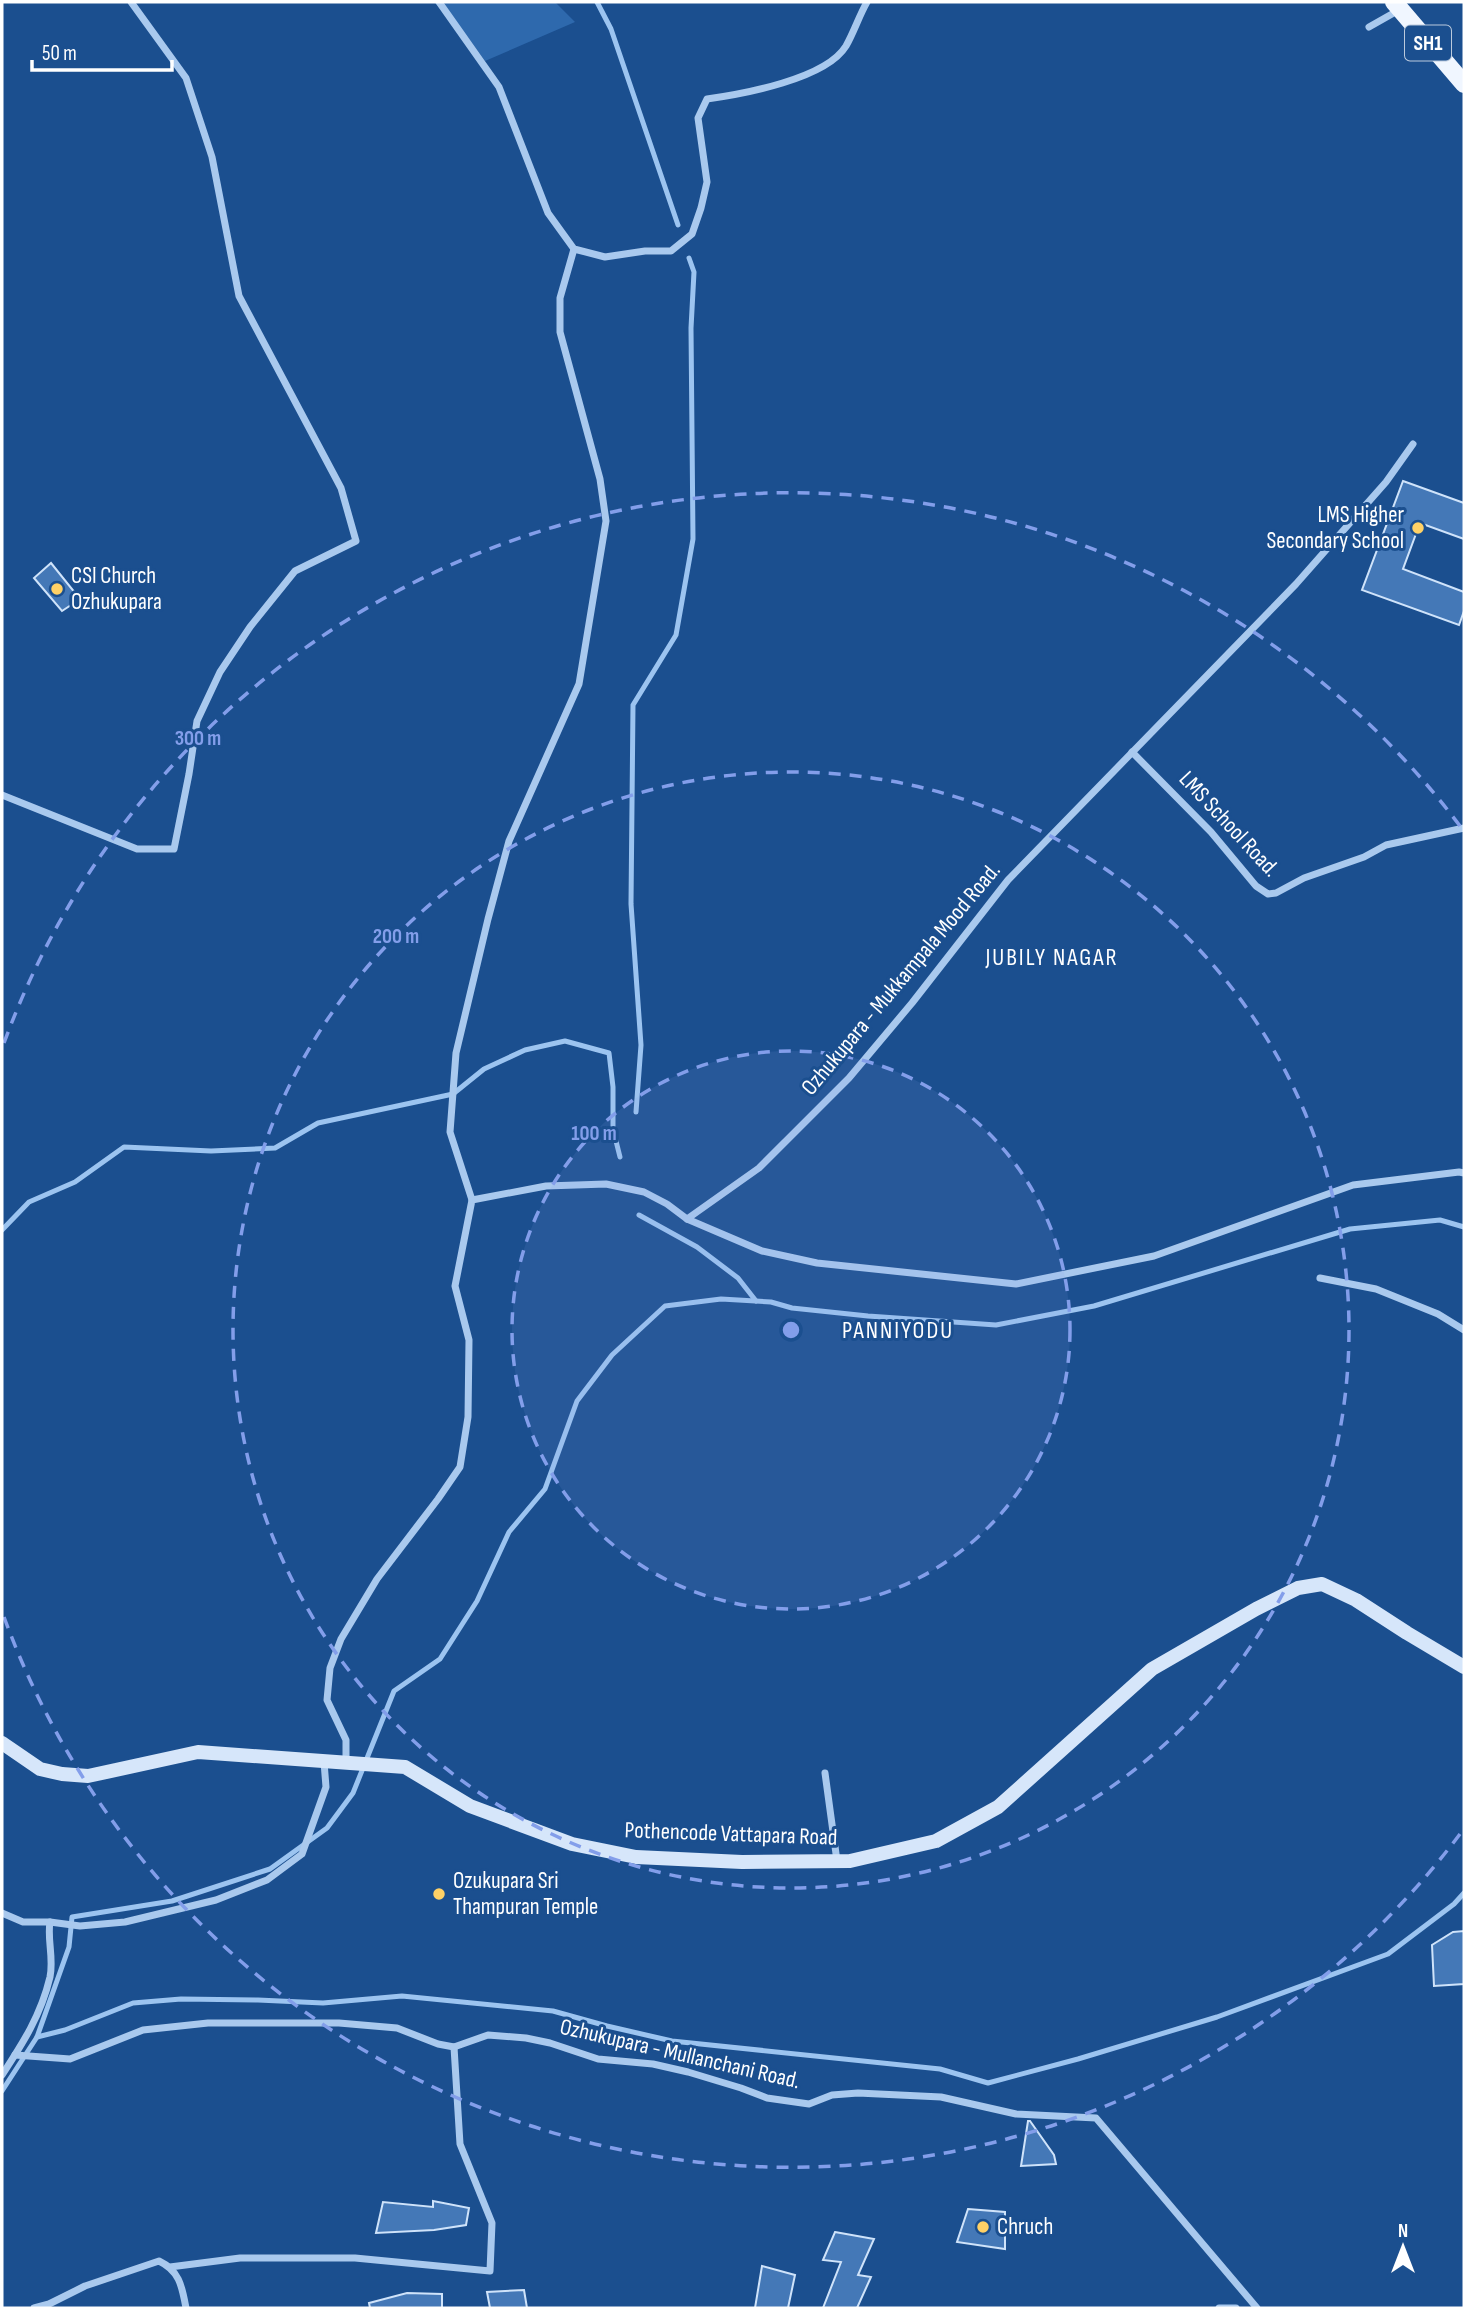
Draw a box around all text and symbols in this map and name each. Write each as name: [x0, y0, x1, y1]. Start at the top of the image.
road number: SH1: [1405, 26, 1451, 60]
scale bar: [32, 28, 172, 72]
text: 50 m: [42, 41, 77, 66]
place label: LMS Higher Secondary School: [1266, 501, 1404, 555]
marker: LMS Higher Secondary School: [1410, 520, 1426, 536]
place label: CSI Church Ozhukupara: [71, 562, 162, 616]
marker: CSI Church Ozhukupara: [49, 581, 65, 597]
text: 300 m: [175, 726, 221, 751]
street label: LMS School Road.: [1173, 765, 1285, 883]
street label: Ozhukupara - Mukkampala Mood Road.: [795, 857, 1007, 1101]
text: 200 m: [373, 924, 419, 949]
district label: JUBILY NAGAR: [984, 943, 1119, 972]
text: 100 m: [571, 1121, 617, 1146]
district label: PANNIYODU: [842, 1316, 954, 1345]
centre of rings: [779, 1318, 803, 1342]
street label: Pothencode Vattapara Road: [624, 1816, 838, 1852]
place label: Ozukupara Sri Thampuran Temple: [453, 1867, 598, 1921]
marker: Ozukupara Sri Thampuran Temple: [431, 1886, 447, 1902]
street label: Ozhukupara - Mullanchani Road.: [557, 2013, 803, 2095]
north arrow: [1368, 2212, 1438, 2282]
place label: Chruch: [997, 2213, 1053, 2241]
marker: Chruch: [975, 2219, 991, 2235]
text: N: [1398, 2220, 1408, 2243]

